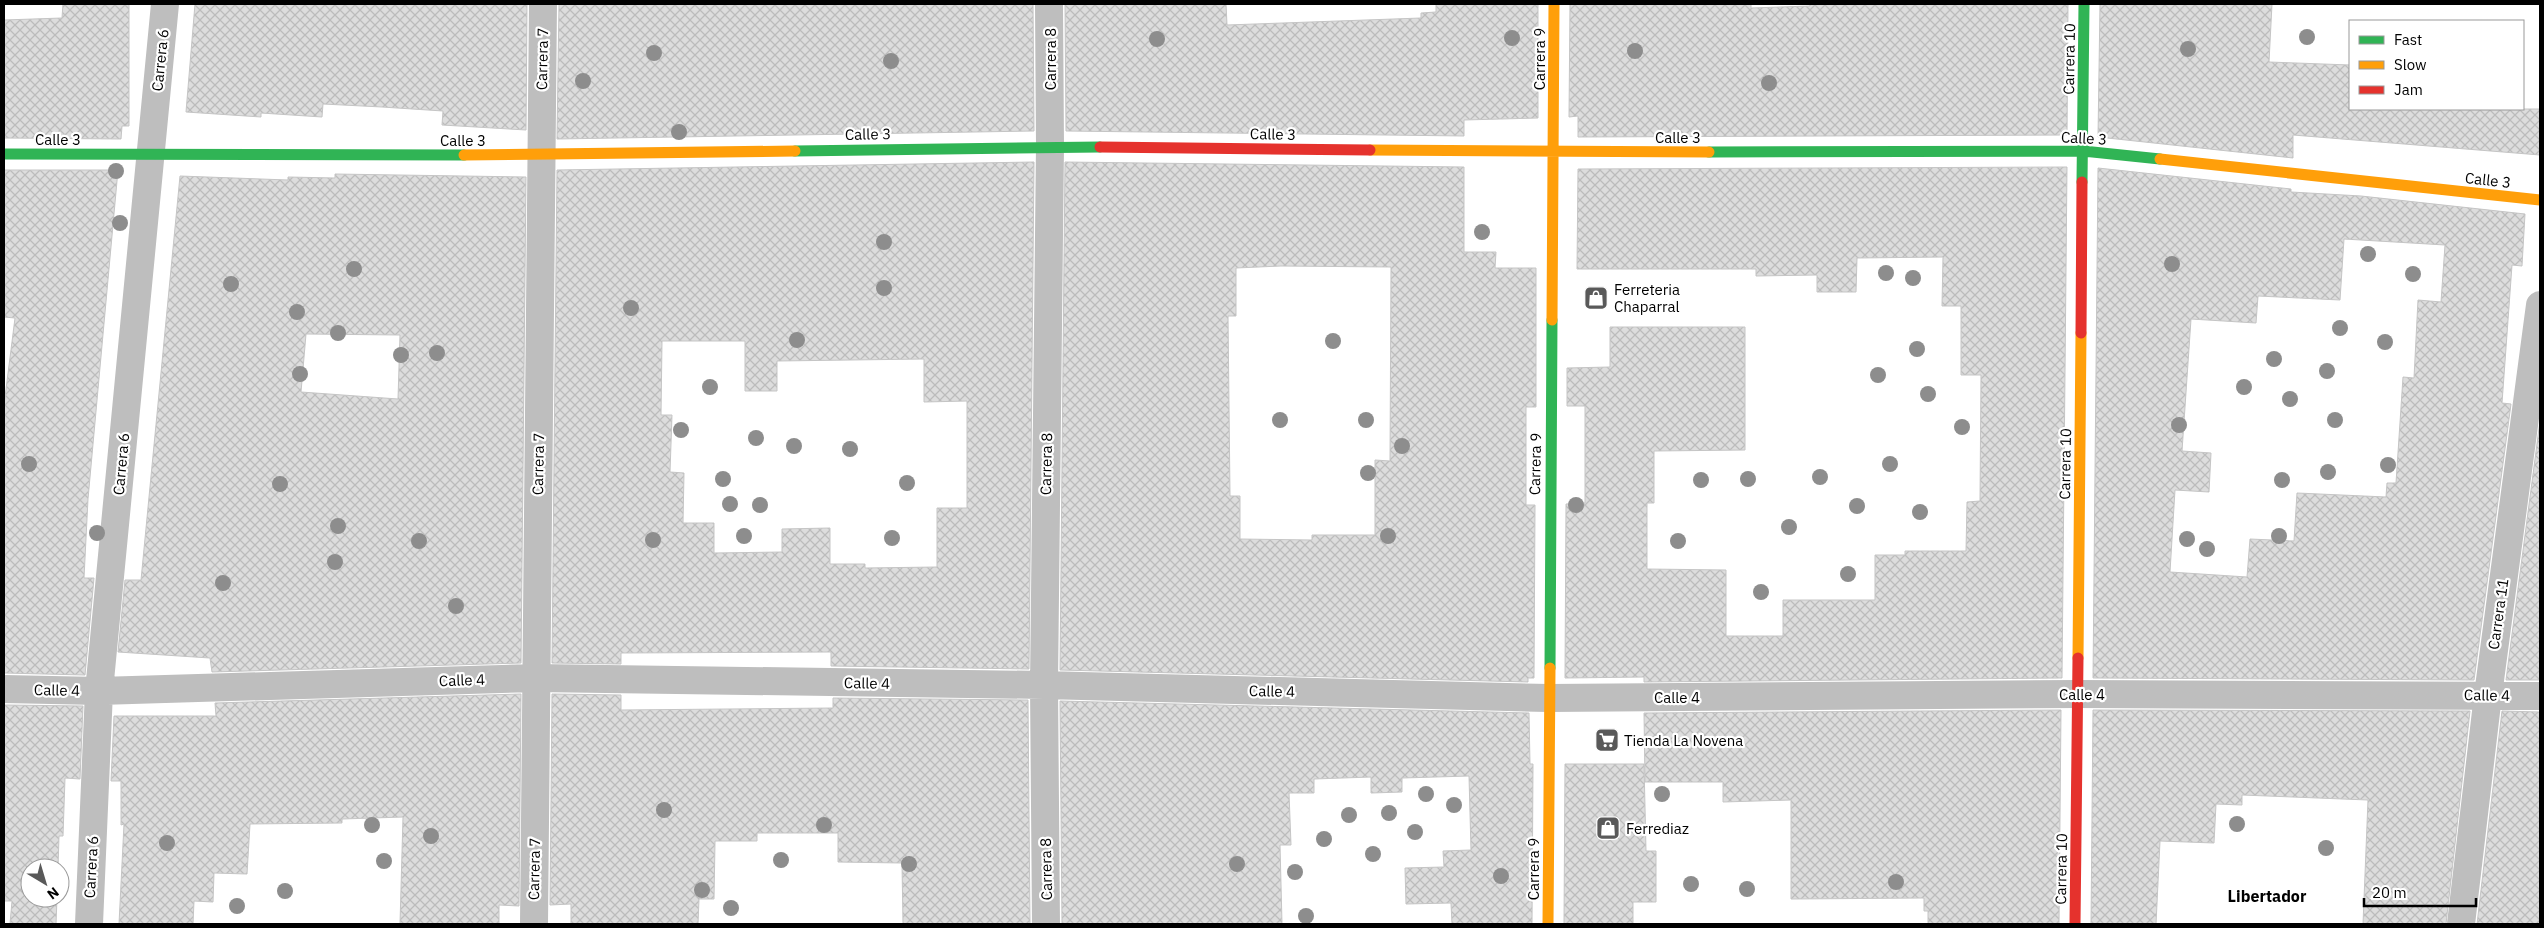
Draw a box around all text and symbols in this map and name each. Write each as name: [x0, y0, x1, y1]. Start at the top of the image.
legend: [2349, 20, 2524, 110]
street label: Carrera 10: [2059, 23, 2079, 95]
street label: Carrera 6: [147, 28, 173, 92]
street label: Carrera 7: [532, 28, 552, 90]
street label: Carrera 8: [1041, 28, 1060, 90]
street label: Carrera 9: [1530, 28, 1549, 90]
text: Fast: [2394, 30, 2422, 49]
text: Slow: [2394, 55, 2427, 74]
text: Jam: [2394, 80, 2423, 99]
street label: Calle 3: [845, 124, 891, 144]
street label: Calle 3: [1250, 124, 1296, 144]
street label: Calle 3: [2060, 127, 2108, 149]
street label: Calle 3: [1655, 128, 1701, 147]
street label: Calle 3: [35, 130, 81, 149]
street label: Calle 3: [440, 131, 486, 150]
street label: Calle 3: [2464, 168, 2512, 192]
place label: Ferreteria Chaparral: [1614, 280, 1680, 316]
shop icon: Ferreteria Chaparral: [1583, 285, 1609, 311]
street label: Carrera 10: [2055, 428, 2075, 500]
street label: Carrera 6: [109, 432, 133, 496]
street label: Carrera 7: [528, 433, 548, 495]
street label: Carrera 8: [1036, 433, 1056, 495]
street label: Carrera 9: [1525, 433, 1545, 495]
street label: Carrera 11: [2484, 577, 2512, 651]
street label: Calle 4: [439, 670, 485, 690]
street label: Calle 4: [844, 673, 890, 693]
street label: Calle 4: [34, 680, 80, 700]
street label: Calle 4: [1249, 681, 1295, 701]
street label: Calle 4: [2059, 685, 2105, 704]
street label: Calle 4: [2464, 685, 2510, 705]
street label: Calle 4: [1654, 688, 1700, 707]
supermarket icon: Tienda La Novena: [1594, 727, 1620, 753]
place label: Tienda La Novena: [1624, 731, 1743, 750]
shop icon: Ferrediaz: [1595, 815, 1621, 841]
place label: Ferrediaz: [1626, 819, 1689, 838]
street label: Carrera 10: [2051, 833, 2071, 905]
street label: Carrera 6: [80, 835, 102, 899]
street label: Carrera 7: [524, 838, 544, 900]
street label: Carrera 8: [1036, 838, 1056, 900]
street label: Carrera 9: [1524, 838, 1543, 900]
north arrow: [20, 858, 70, 908]
scale bar: [2364, 876, 2476, 908]
text: N: [43, 883, 63, 903]
text: 20 m: [2372, 883, 2407, 902]
district label: Libertador: [2228, 886, 2307, 906]

